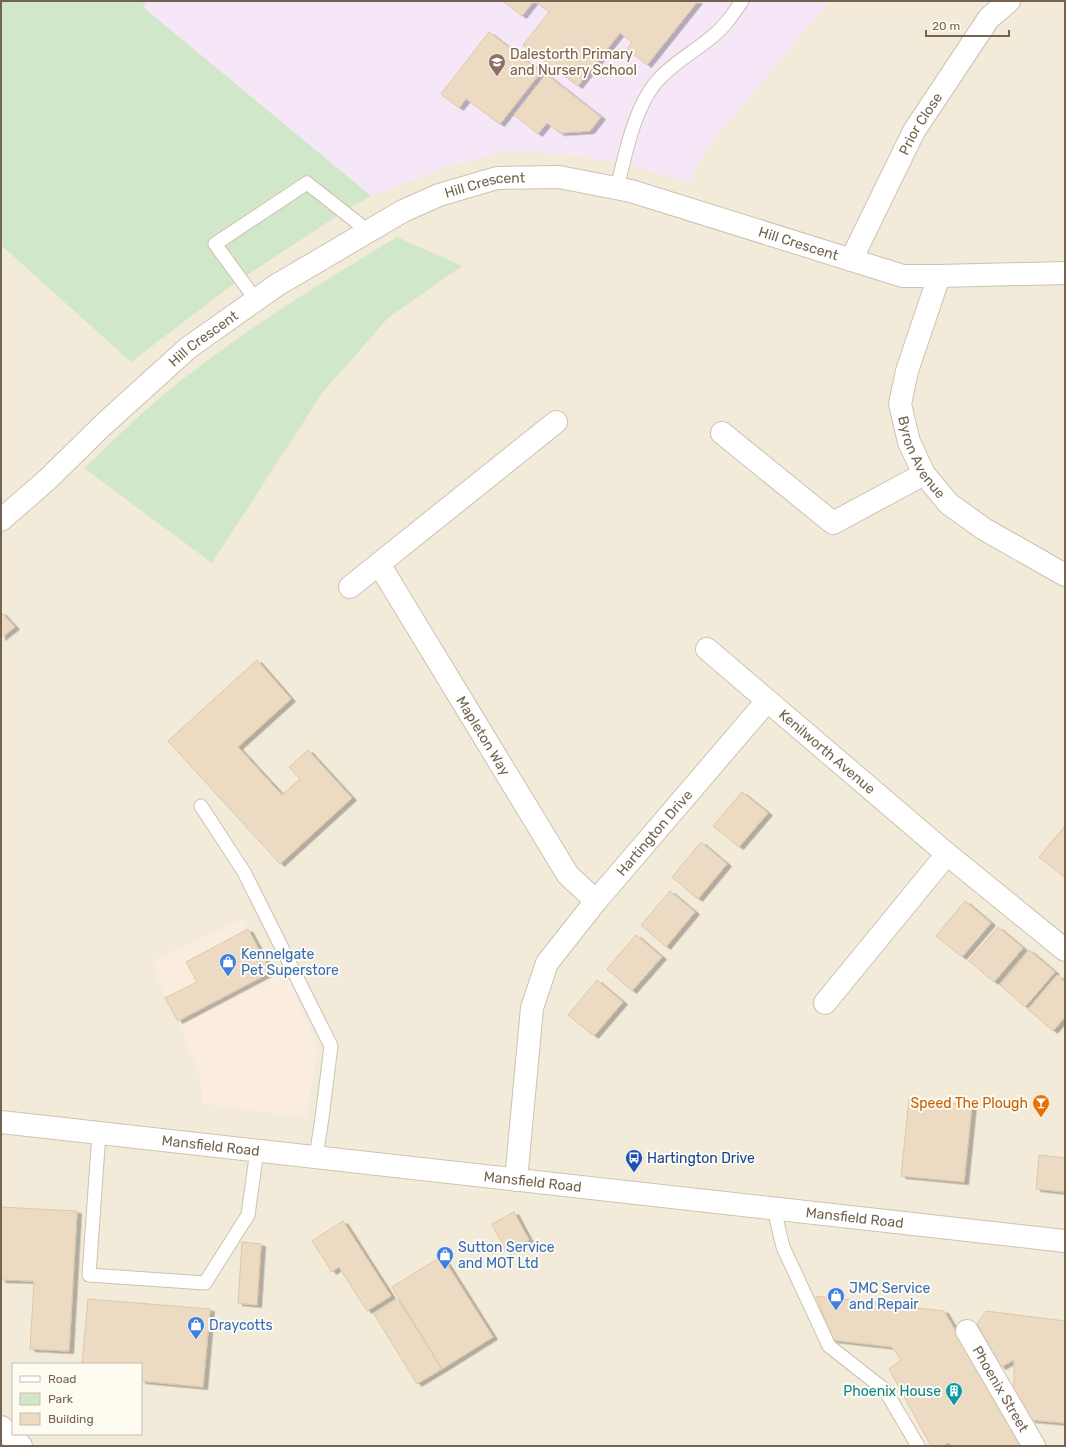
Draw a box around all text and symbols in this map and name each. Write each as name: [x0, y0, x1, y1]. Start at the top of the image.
scale bar: [926, 12, 1009, 38]
text: 20 m: [932, 19, 960, 33]
place label: Dalestorth Primary and Nursery School: [510, 46, 637, 79]
school or university icon: Dalestorth Primary and Nursery School: [487, 52, 507, 77]
street label: Prior Close: [896, 89, 946, 158]
street label: Hill Crescent: [443, 170, 526, 202]
street label: Hill Crescent: [756, 223, 841, 264]
street label: Hill Crescent: [165, 307, 242, 370]
street label: Byron Avenue: [894, 414, 949, 502]
street label: Mapleton Way: [452, 693, 514, 779]
street label: Kenilworth Avenue: [775, 706, 879, 798]
street label: Hartington Drive: [613, 786, 696, 880]
place label: Kennelgate Pet Superstore: [241, 946, 339, 979]
shop icon: Kennelgate Pet Superstore: [218, 952, 238, 977]
bar icon: Speed The Plough: [1031, 1093, 1051, 1118]
place label: Speed The Plough: [911, 1095, 1028, 1112]
street label: Mansfield Road: [161, 1132, 260, 1160]
bus stop icon: Hartington Drive: [624, 1148, 644, 1173]
place label: Hartington Drive: [647, 1150, 755, 1167]
street label: Mansfield Road: [483, 1168, 582, 1196]
street label: Mansfield Road: [805, 1204, 904, 1232]
place label: Sutton Service and MOT Ltd: [458, 1239, 555, 1272]
shop icon: Sutton Service and MOT Ltd: [435, 1245, 455, 1270]
place label: JMC Service and Repair: [849, 1280, 930, 1313]
shop icon: JMC Service and Repair: [826, 1286, 846, 1311]
shop icon: Draycotts: [186, 1315, 206, 1340]
place label: Draycotts: [209, 1317, 273, 1334]
street label: Phoenix Street: [969, 1343, 1032, 1436]
legend: [12, 1363, 142, 1435]
text: Road: [48, 1372, 76, 1386]
building icon: Phoenix House: [944, 1381, 964, 1406]
place label: Phoenix House: [843, 1383, 941, 1400]
text: Park: [48, 1392, 74, 1406]
text: Building: [48, 1412, 94, 1426]

